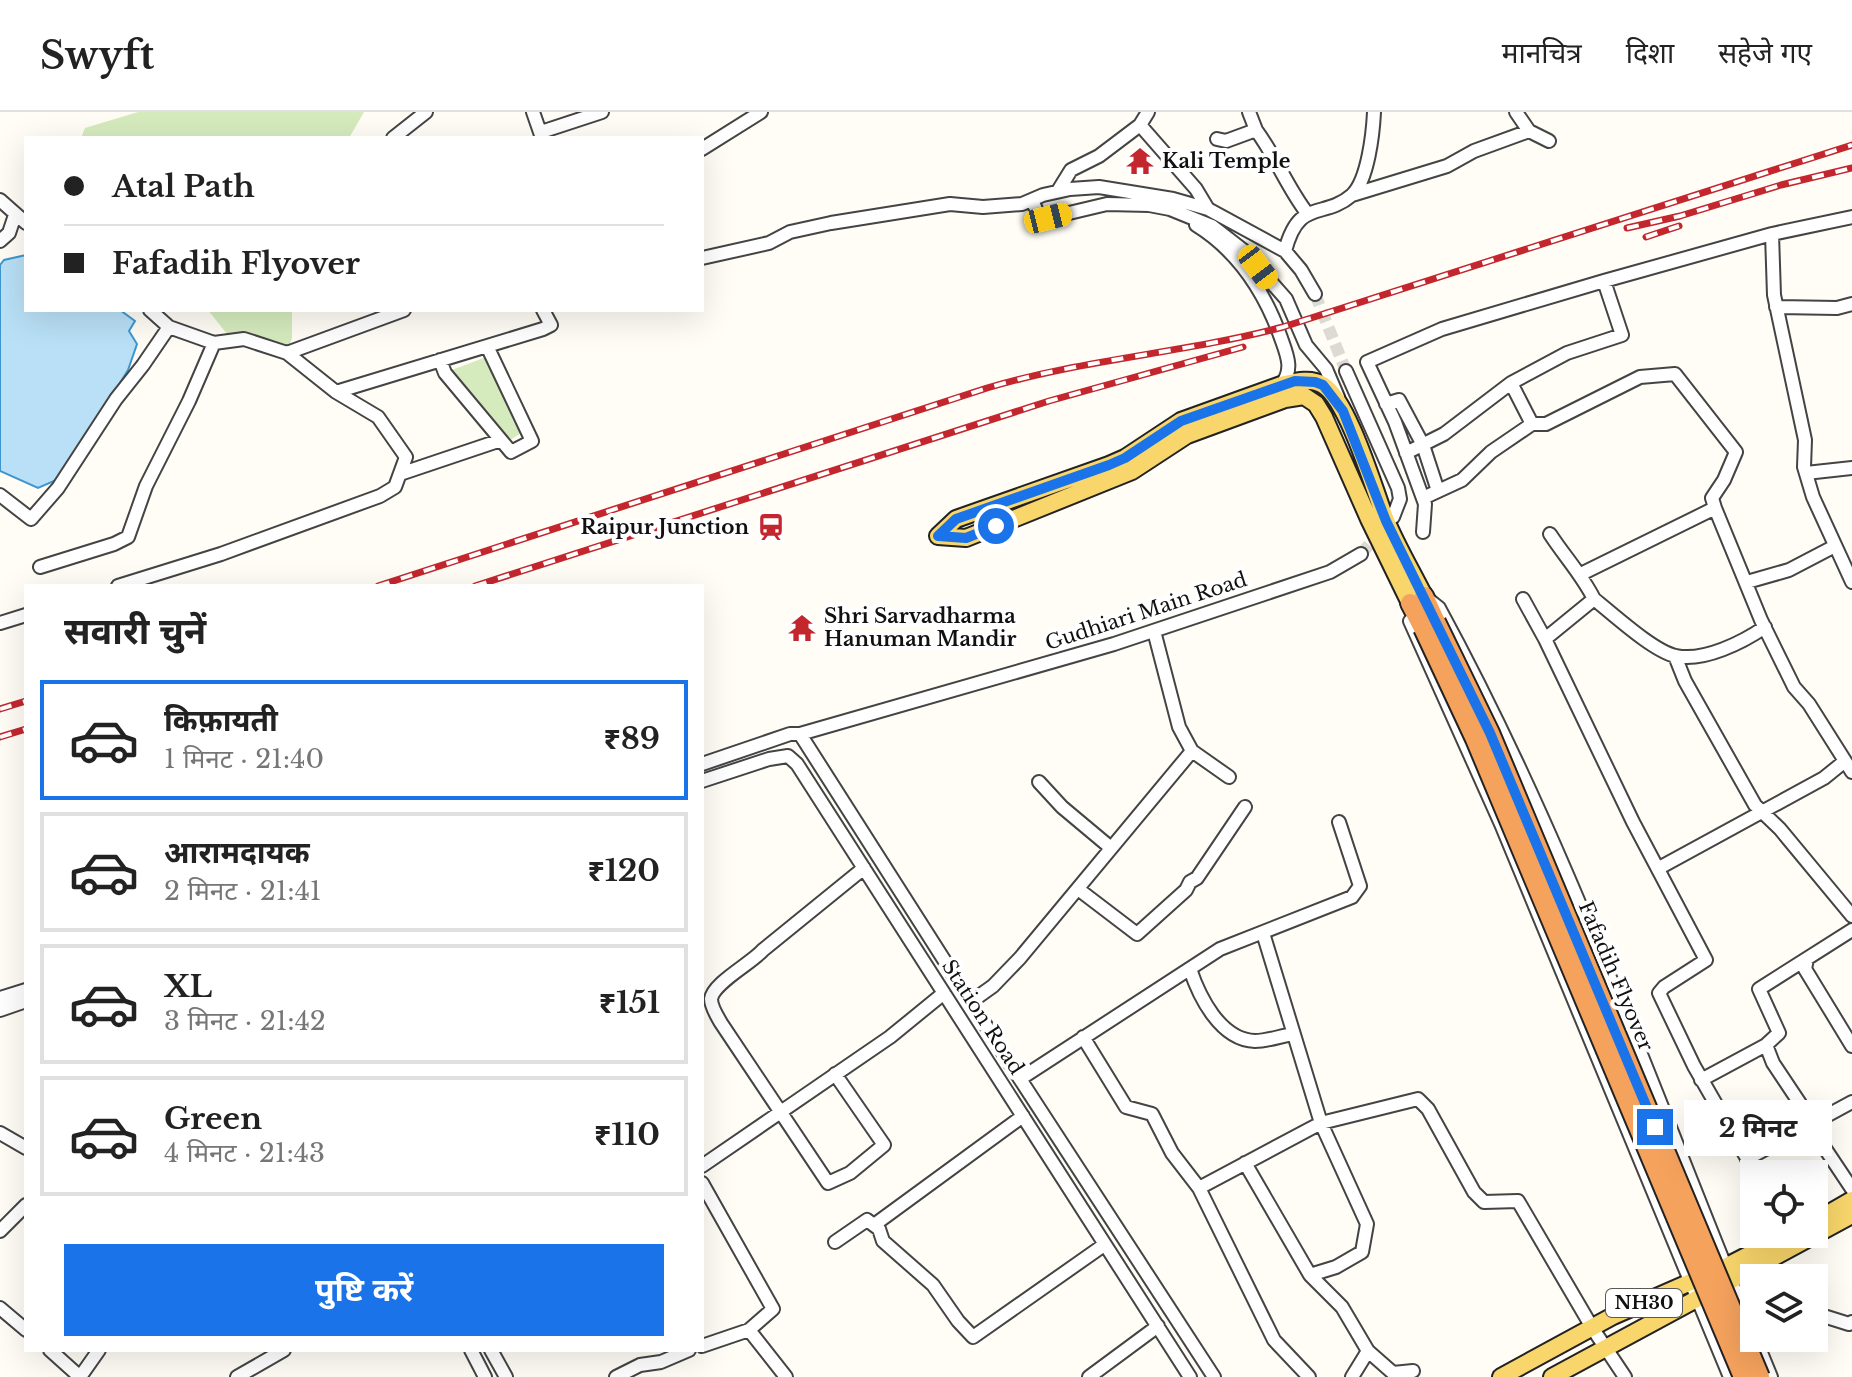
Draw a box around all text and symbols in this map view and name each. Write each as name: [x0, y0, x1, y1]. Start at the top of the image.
text: Swyft: [40, 32, 154, 79]
text: मानचित्र: [1502, 36, 1582, 71]
text: दिशा: [1626, 36, 1674, 71]
text: सहेजे गए: [1718, 36, 1812, 71]
temple icon: Kali Temple: [1125, 146, 1155, 176]
place label: Kali Temple: [1162, 149, 1290, 173]
text: Atal Path: [112, 168, 255, 205]
car: [1022, 201, 1074, 235]
car: [1234, 241, 1282, 293]
text: Fafadih Flyover: [112, 245, 360, 282]
route start: [978, 508, 1014, 544]
station icon: Raipur Junction: [756, 512, 786, 542]
place label: Raipur Junction: [581, 515, 749, 539]
street label: Gudhiari Main Road: [1042, 567, 1250, 655]
place label: Shri Sarvadharma Hanuman Mandir: [824, 604, 1017, 651]
text: सवारी चुनें: [64, 609, 206, 654]
temple icon: Shri Sarvadharma Hanuman Mandir: [787, 613, 817, 643]
text: किफ़ायती: [164, 702, 278, 739]
icon: car: [68, 704, 140, 776]
text: ₹89: [604, 720, 660, 757]
text: 1 मिनट · 21:40: [164, 743, 324, 775]
text: आरामदायक: [164, 834, 310, 871]
icon: car: [68, 836, 140, 908]
text: ₹120: [588, 852, 660, 889]
text: 2 मिनट · 21:41: [164, 875, 321, 907]
street label: Fafadih Flyover: [1574, 897, 1659, 1055]
street label: Station Road: [937, 955, 1029, 1079]
icon: car: [68, 968, 140, 1040]
text: XL: [164, 968, 212, 1005]
text: ₹151: [599, 984, 660, 1021]
text: 3 मिनट · 21:42: [164, 1005, 326, 1037]
callout: 2 मिनट: [1683, 1099, 1831, 1155]
icon: car: [68, 1100, 140, 1172]
text: Green: [164, 1100, 262, 1137]
route end: [1637, 1109, 1673, 1145]
text: 2 मिनट: [1719, 1112, 1797, 1144]
text: ₹110: [594, 1116, 660, 1153]
text: 4 मिनट · 21:43: [164, 1137, 325, 1169]
map controls: [1740, 1160, 1828, 1352]
button: locate: [1740, 1160, 1828, 1248]
button: पुष्टि करें: [64, 1244, 664, 1336]
button: layers: [1740, 1264, 1828, 1352]
road number: NH30: [1606, 1289, 1682, 1317]

